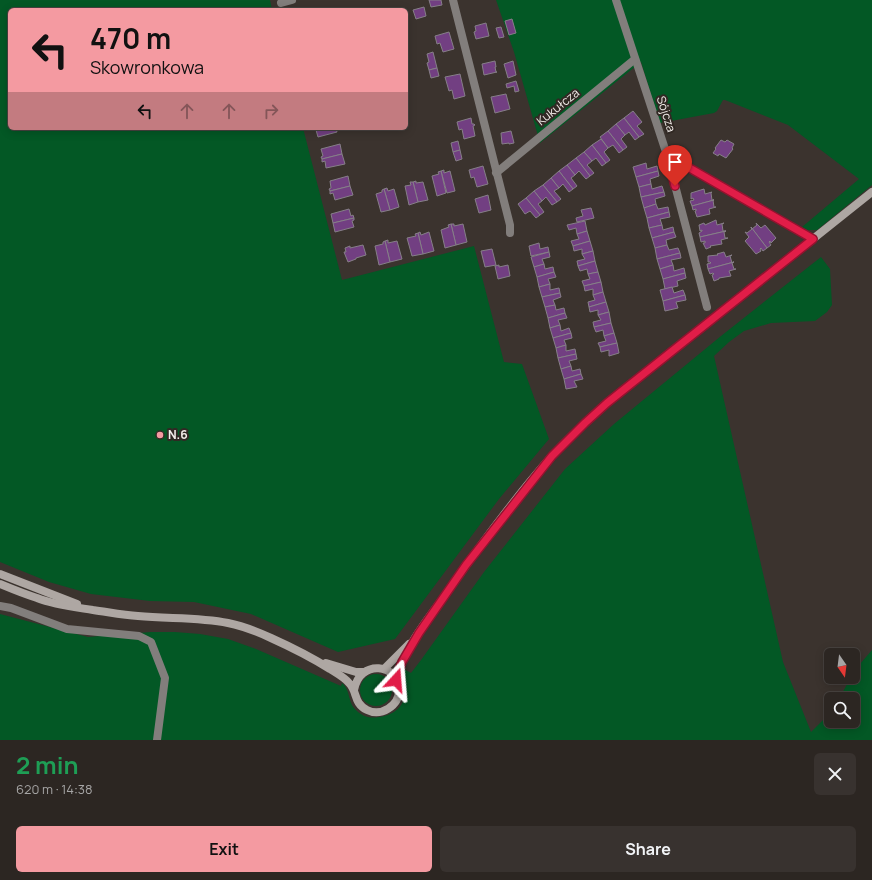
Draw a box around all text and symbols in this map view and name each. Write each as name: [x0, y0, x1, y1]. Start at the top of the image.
text: 470 m: [90, 19, 171, 57]
icon: left: [24, 24, 76, 76]
text: Skowronkowa: [90, 55, 204, 79]
street label: Kukułcza: [533, 84, 583, 129]
street label: Sójcza: [653, 94, 680, 134]
icon: left: [134, 100, 156, 122]
icon: ahead: [176, 100, 198, 122]
icon: ahead: [218, 100, 240, 122]
icon: right: [260, 100, 282, 122]
pin: [658, 145, 692, 186]
icon: arrive: [664, 151, 686, 173]
place label: N.6: [168, 426, 188, 443]
marker: N.6: [155, 430, 165, 440]
north arrow: [824, 648, 860, 684]
map controls: [824, 648, 860, 728]
position arrow: [375, 659, 417, 701]
button: search: [824, 692, 860, 728]
text: 2 min: [16, 748, 78, 781]
button: close: [814, 753, 856, 795]
text: 620 m · 14:38: [16, 780, 93, 798]
button: Exit: [16, 826, 432, 872]
button: Share: [440, 826, 856, 872]

